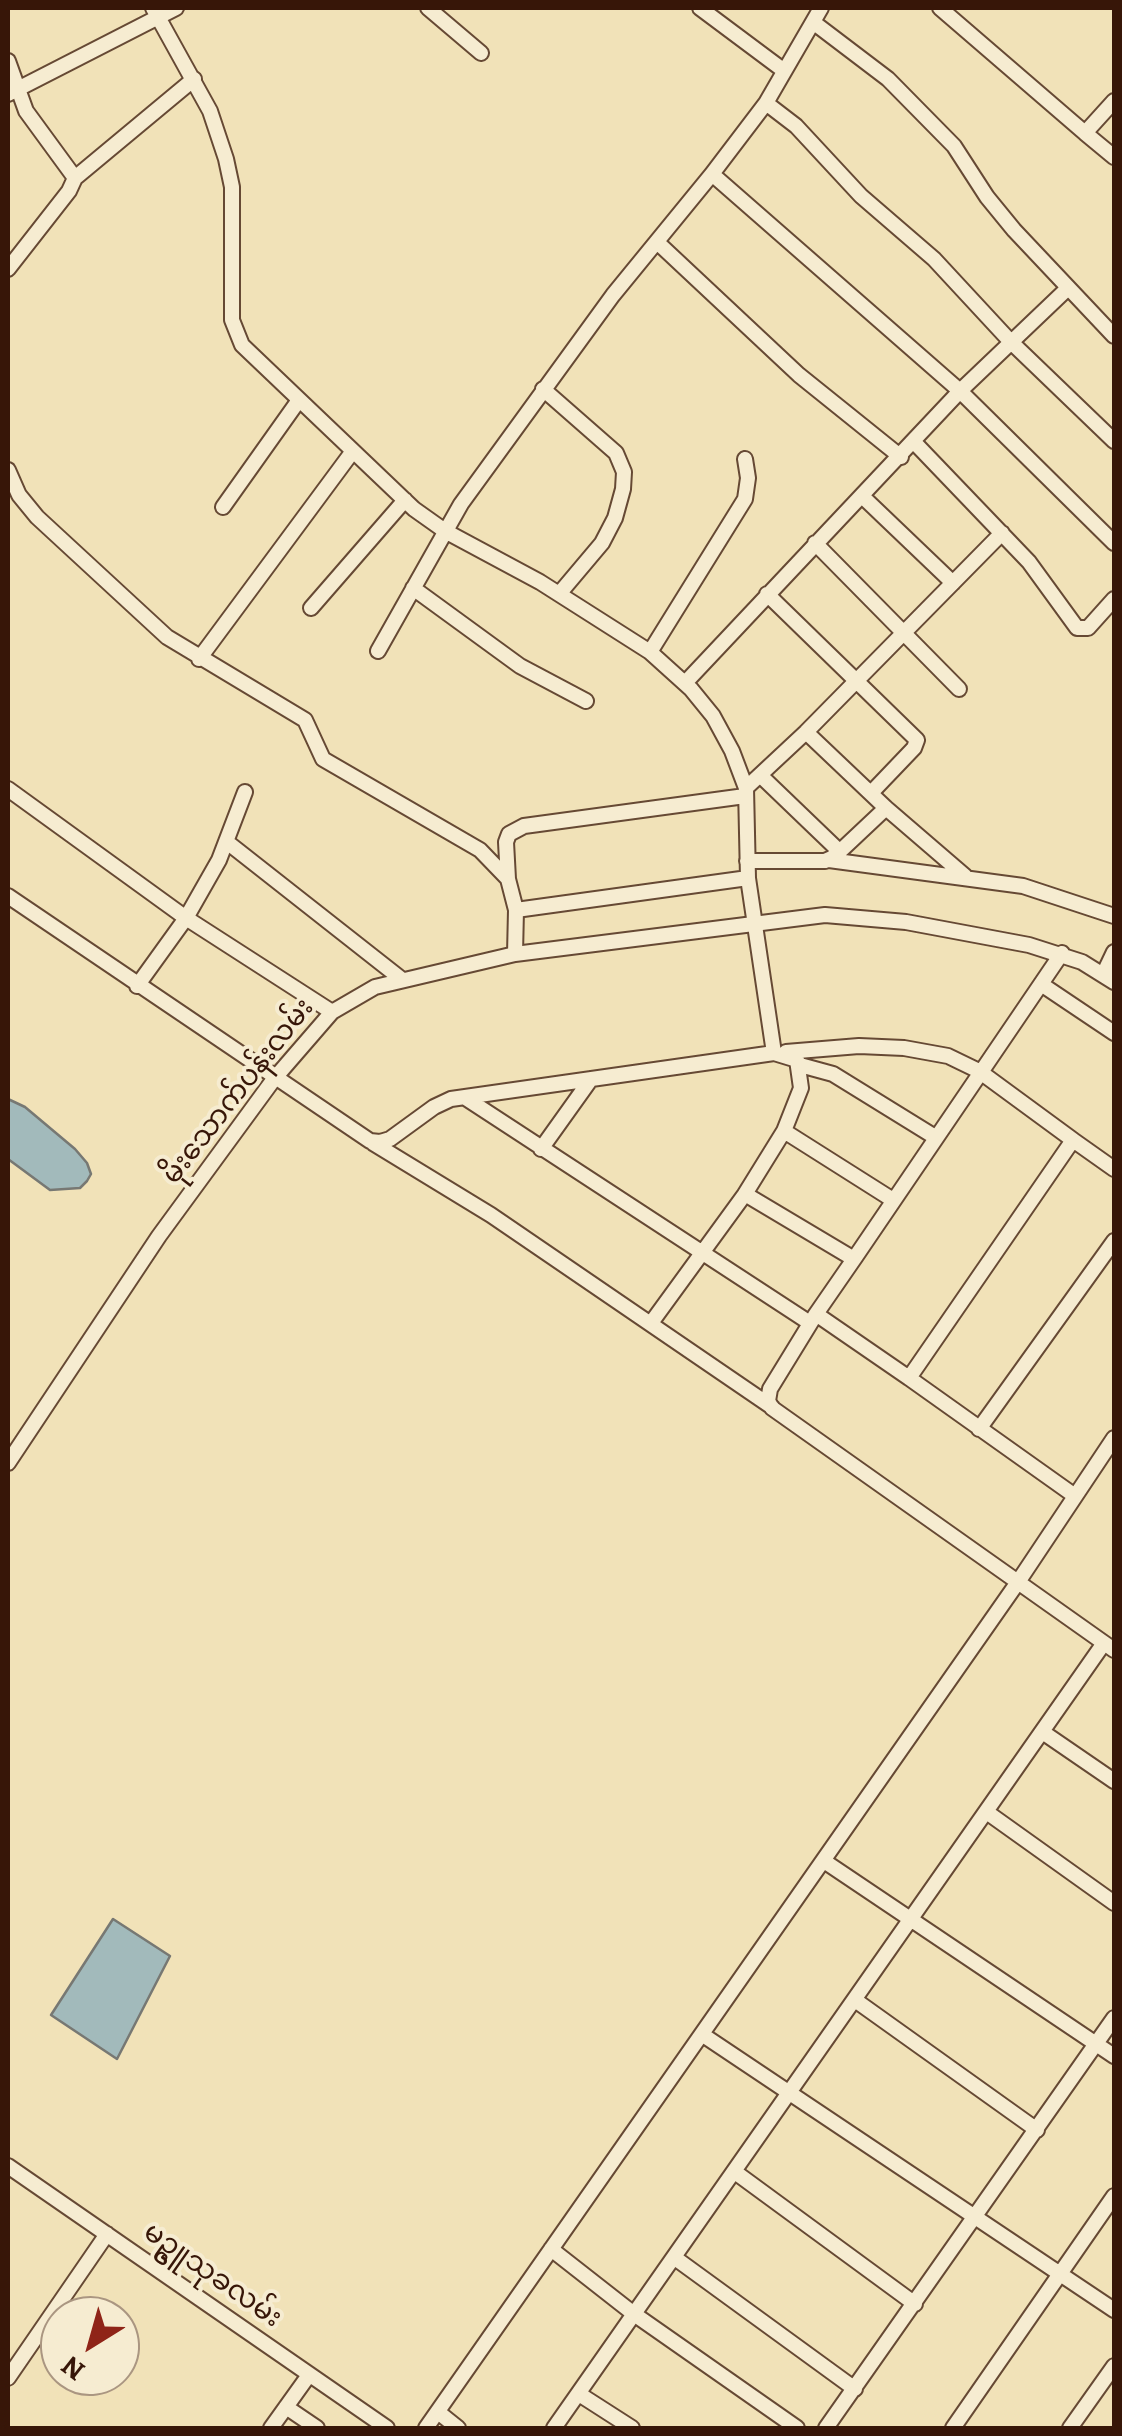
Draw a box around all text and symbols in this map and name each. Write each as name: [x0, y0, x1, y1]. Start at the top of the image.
street label: မိုးသောက်ပန်းလမ်း: [156, 992, 322, 1192]
street label: မဥ္ဇူသုခလမ်း: [136, 2216, 288, 2336]
north arrow: [40, 2296, 140, 2396]
text: N: [54, 2347, 93, 2390]

